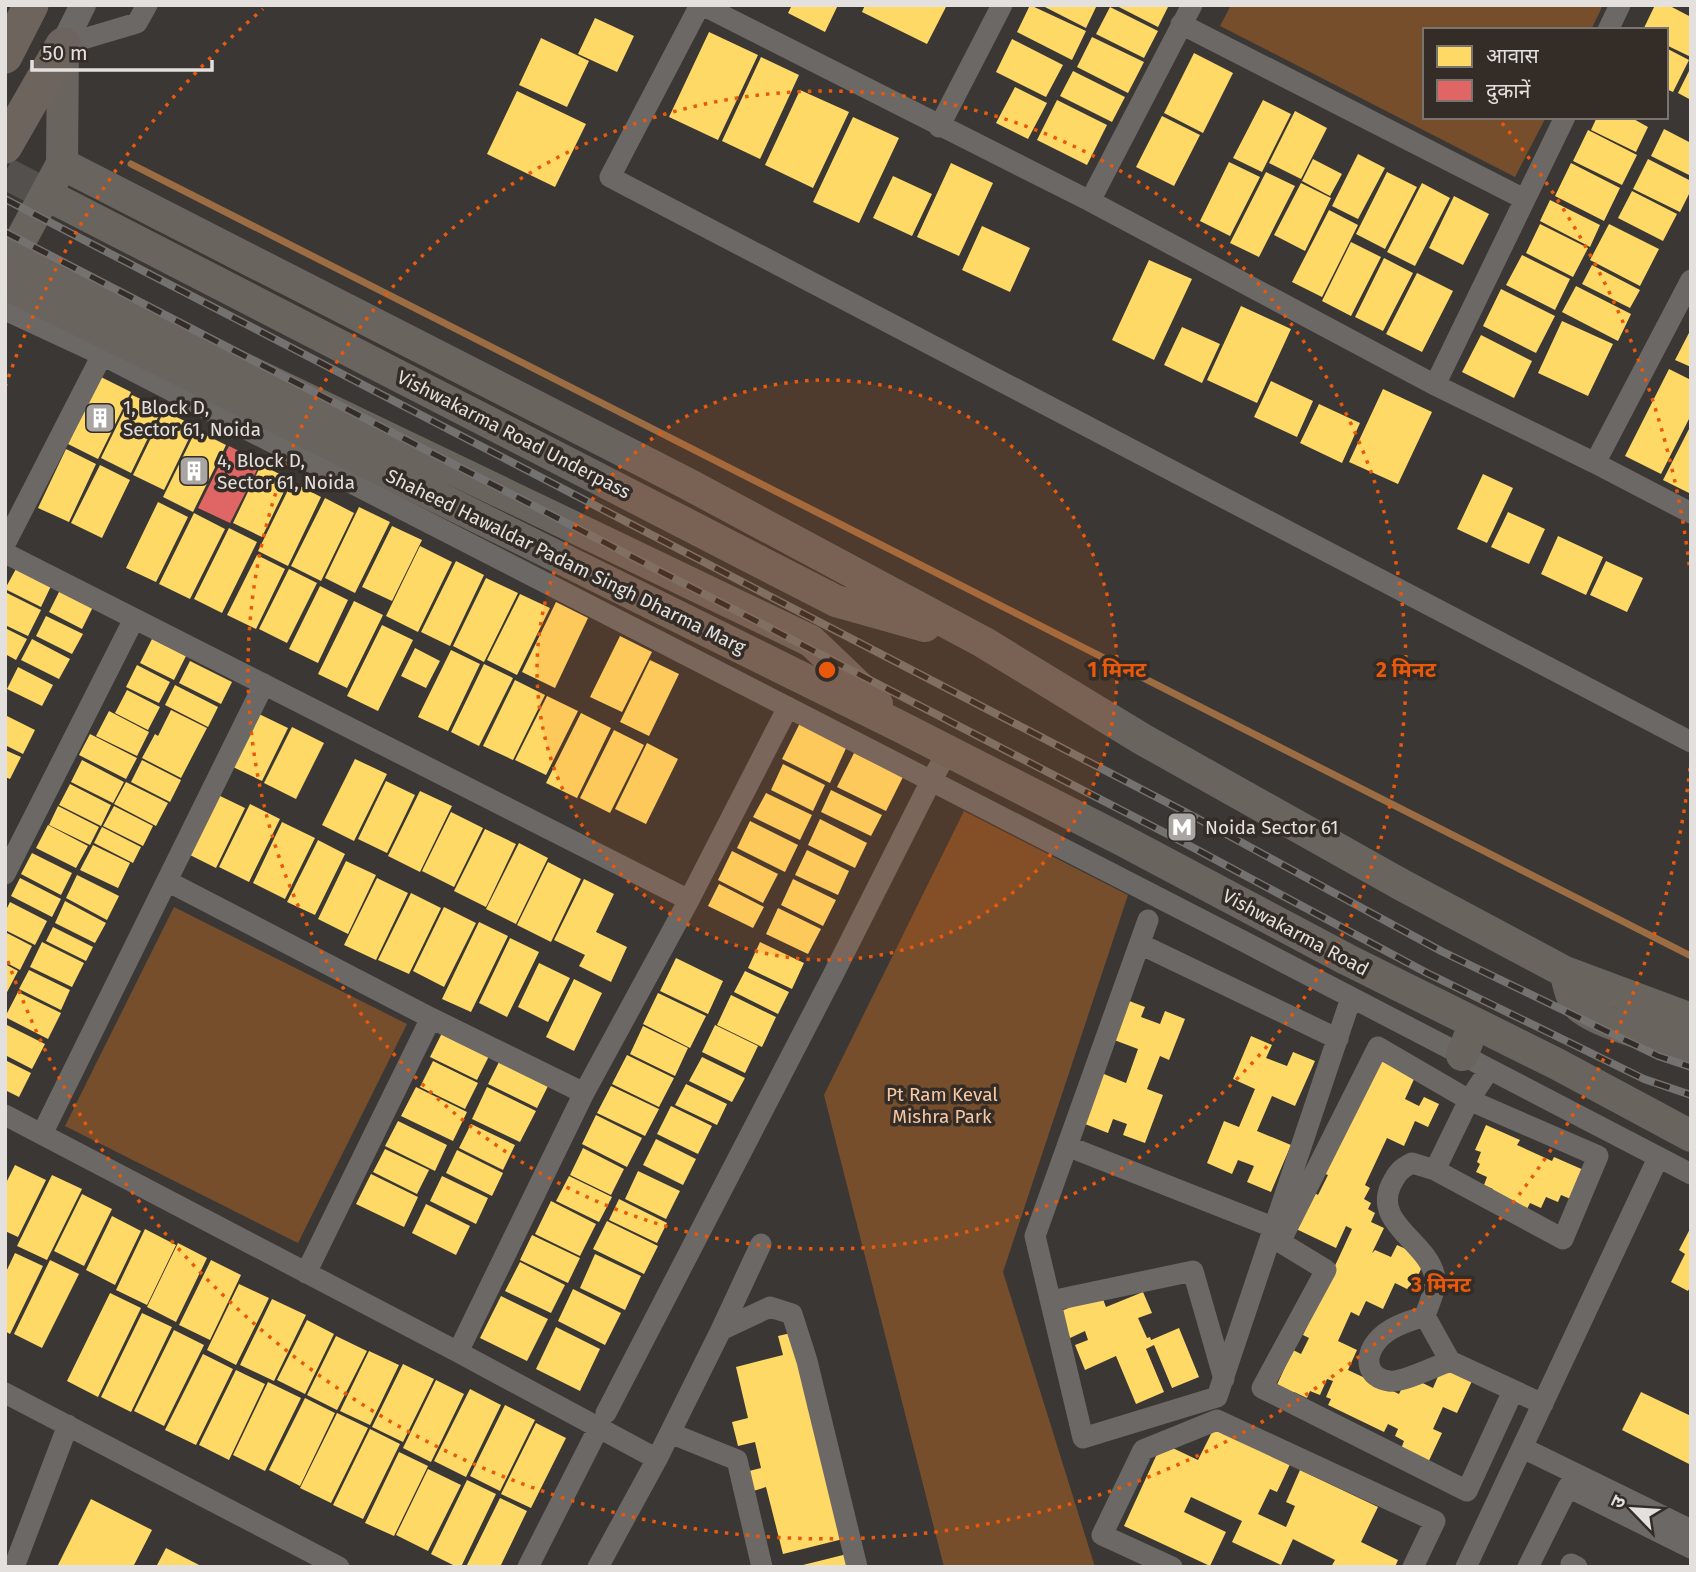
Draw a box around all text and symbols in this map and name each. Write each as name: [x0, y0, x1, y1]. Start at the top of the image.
scale bar: [32, 28, 212, 72]
legend: [1423, 28, 1668, 119]
text: 50 m: [42, 40, 88, 66]
text: आवास: [1486, 43, 1540, 69]
text: दुकानें: [1486, 78, 1531, 105]
street label: Vishwakarma Road Underpass: [393, 365, 634, 504]
place label: 1, Block D, Sector 61, Noida: [123, 396, 261, 441]
building icon: 1, Block D, Sector 61, Noida: [83, 401, 117, 435]
place label: 4, Block D, Sector 61, Noida: [217, 449, 355, 494]
building icon: 4, Block D, Sector 61, Noida: [177, 454, 211, 488]
street label: Shaheed Hawaldar Padam Singh Dharma Marg: [382, 464, 749, 659]
text: 1 मिनट: [1088, 657, 1147, 683]
text: 2 मिनट: [1376, 657, 1437, 683]
centre of rings: [815, 658, 839, 682]
metro station icon: Noida Sector 61: [1165, 810, 1199, 844]
place label: Noida Sector 61: [1205, 816, 1338, 839]
street label: Vishwakarma Road: [1219, 884, 1373, 981]
park label: Pt Ram Keval Mishra Park: [886, 1083, 998, 1128]
text: 3 मिनट: [1410, 1272, 1472, 1298]
north arrow: [1598, 1474, 1668, 1544]
text: उ: [1605, 1491, 1631, 1512]

